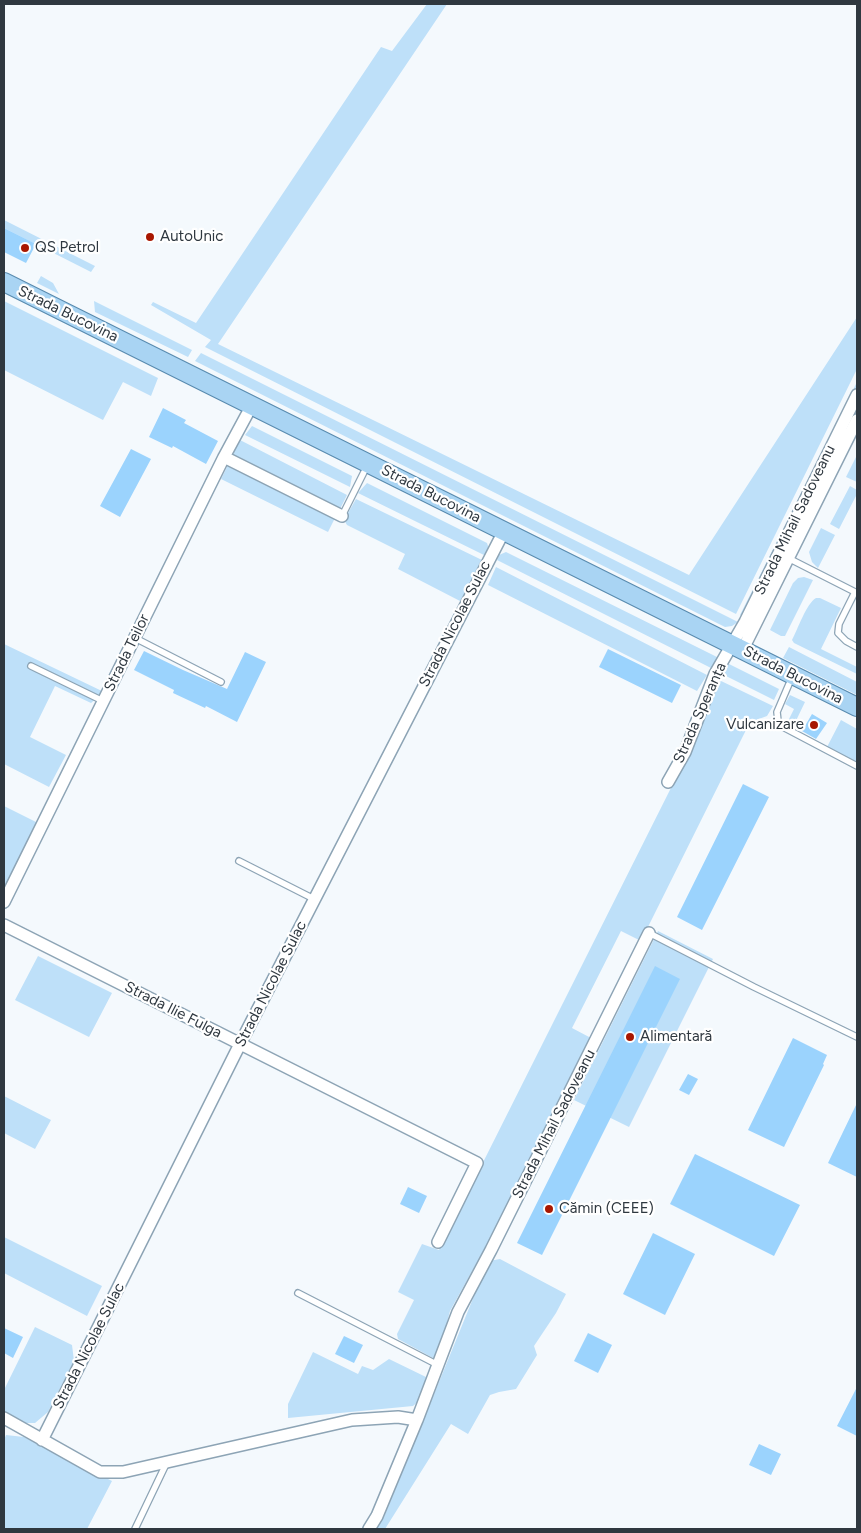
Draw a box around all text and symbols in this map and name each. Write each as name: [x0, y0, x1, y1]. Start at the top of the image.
place label: AutoUnic: [160, 228, 223, 246]
marker: AutoUnic: [144, 231, 156, 243]
place label: QS Petrol: [35, 239, 99, 257]
marker: QS Petrol: [19, 242, 31, 254]
street label: Strada Bucovina: [15, 282, 121, 346]
street label: Strada Mihail Sadoveanu: [751, 442, 839, 598]
street label: Strada Bucovina: [378, 461, 484, 527]
street label: Strada Nicolae Sulac: [415, 558, 495, 690]
street label: Strada Teilor: [101, 611, 153, 695]
street label: Strada Bucovina: [740, 642, 846, 708]
street label: Strada Speranța: [670, 660, 730, 766]
place label: Vulcanizare: [726, 716, 804, 734]
marker: Vulcanizare: [808, 719, 820, 731]
street label: Strada Nicolae Sulac: [231, 918, 311, 1050]
street label: Strada Ilie Fulga: [121, 978, 225, 1042]
place label: Alimentară: [640, 1028, 712, 1046]
marker: Alimentară: [624, 1031, 636, 1043]
street label: Strada Mihail Sadoveanu: [509, 1047, 599, 1201]
place label: Cămin (CEEE): [559, 1200, 654, 1218]
marker: Cămin (CEEE): [543, 1203, 555, 1215]
street label: Strada Nicolae Sulac: [49, 1280, 129, 1412]

